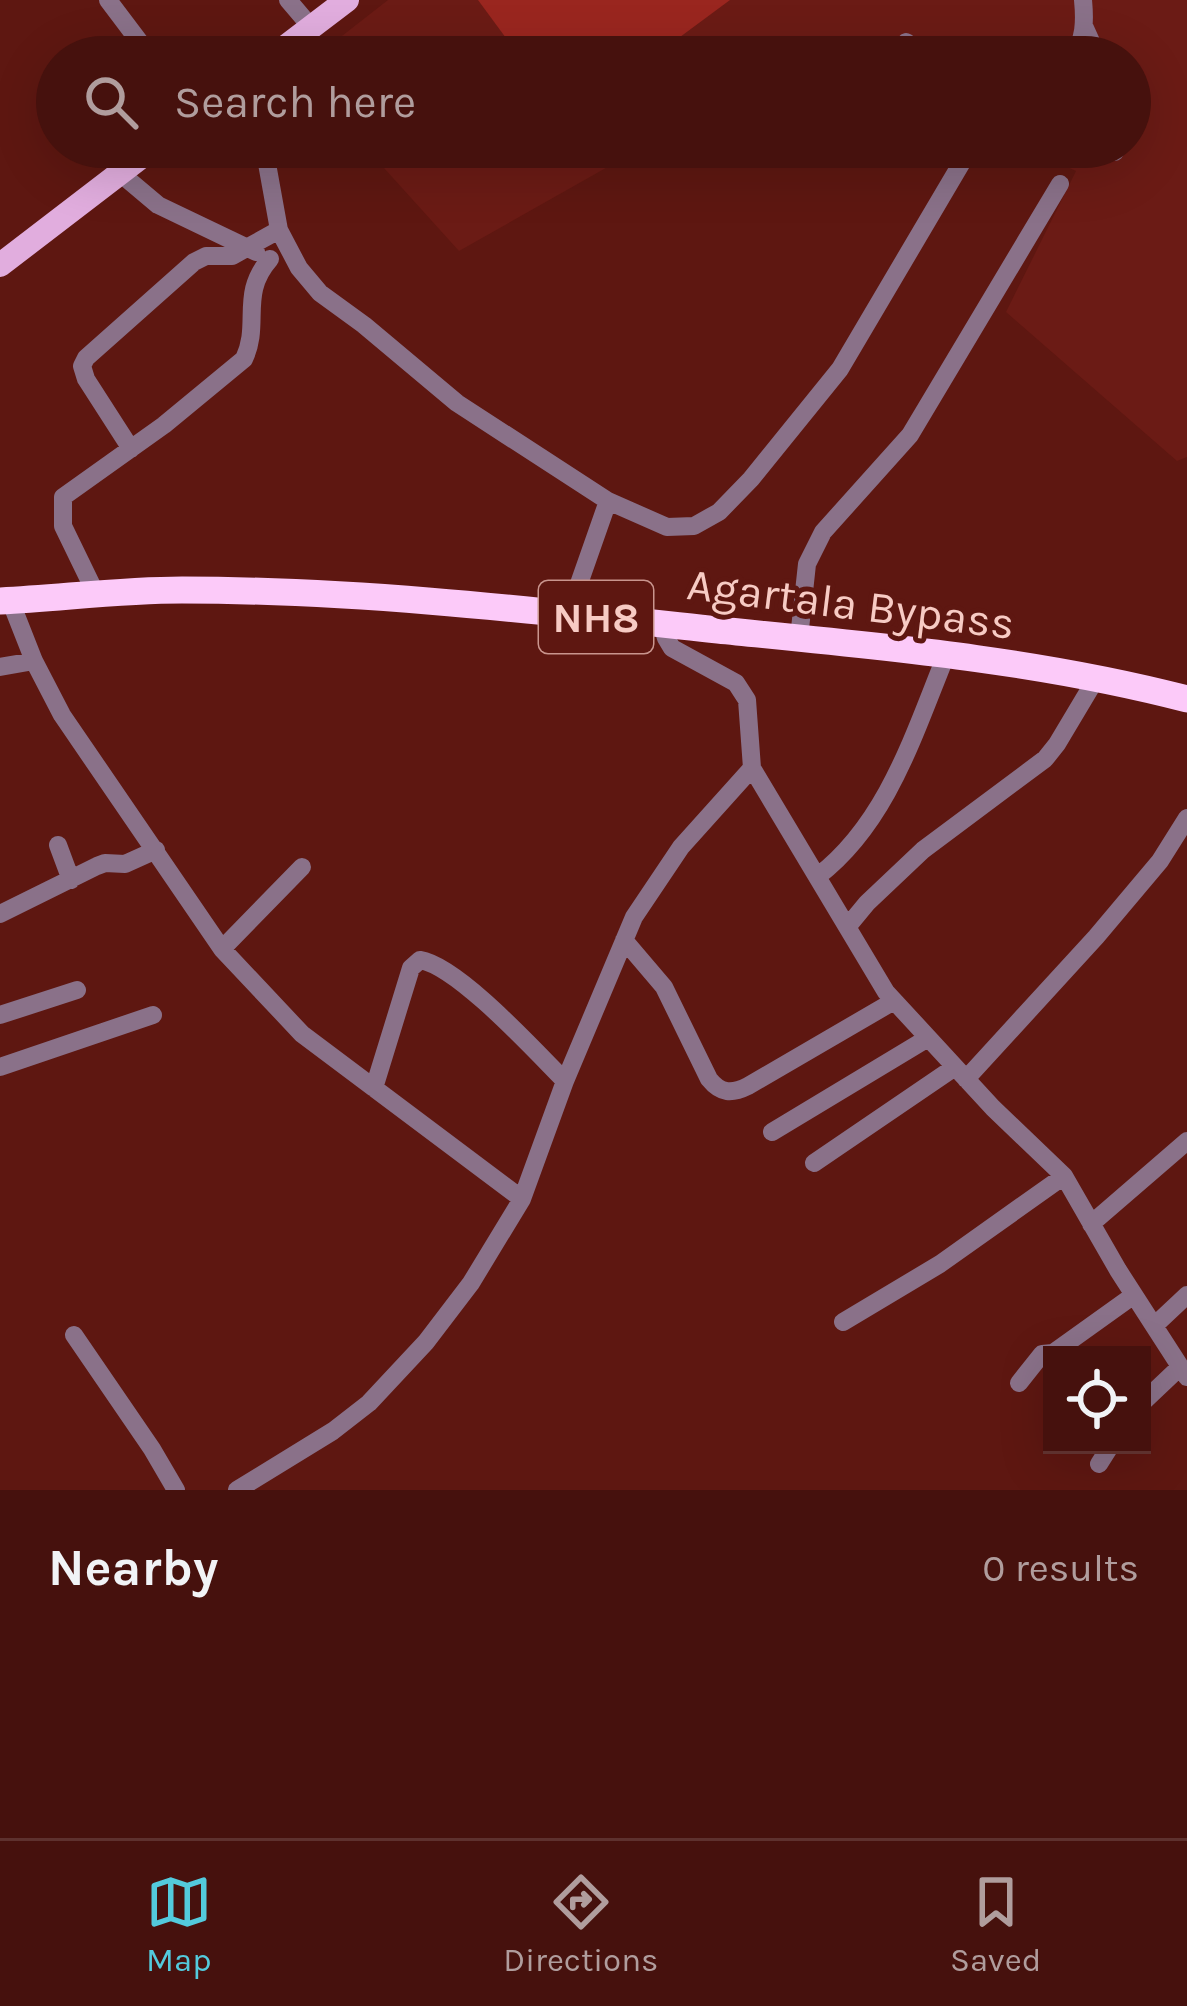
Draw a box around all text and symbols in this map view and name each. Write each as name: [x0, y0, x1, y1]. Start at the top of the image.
search box: [36, 36, 1151, 168]
icon: search: [78, 69, 144, 135]
text: Search here: [174, 76, 416, 128]
street label: Agartala Bypass: [684, 558, 1017, 651]
road number: NH8: [539, 581, 653, 653]
map controls: [1043, 1346, 1151, 1454]
button: locate: [1043, 1346, 1151, 1454]
text: Nearby: [48, 1538, 218, 1598]
text: 0 results: [982, 1545, 1139, 1591]
tab: Map: [146, 1869, 212, 1979]
tab: Directions: [503, 1869, 658, 1979]
tab: Saved: [950, 1869, 1041, 1979]

